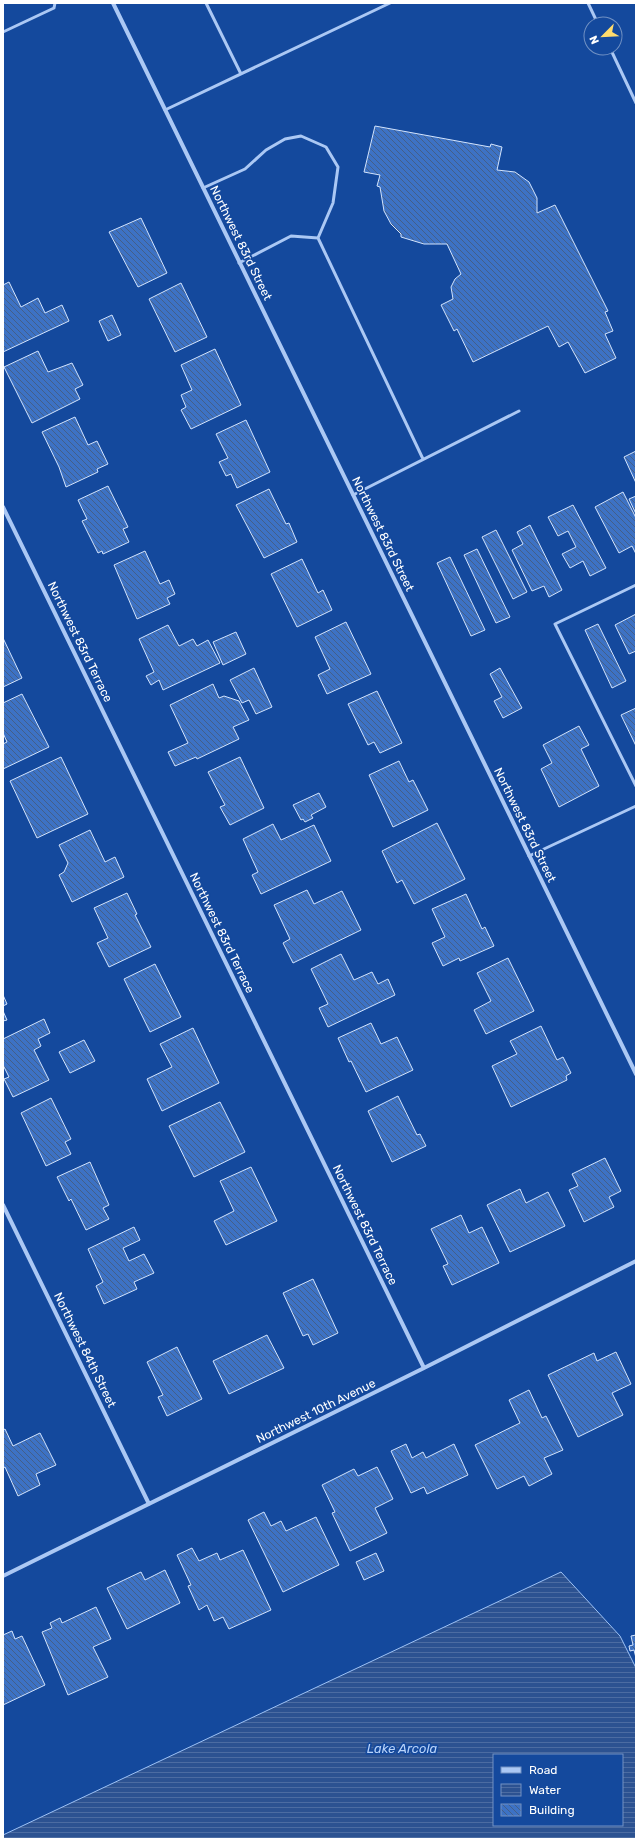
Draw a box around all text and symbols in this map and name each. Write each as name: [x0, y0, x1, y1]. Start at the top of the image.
north arrow: [583, 16, 623, 56]
text: N: [587, 34, 602, 46]
street label: Northwest 83rd Street: [207, 183, 275, 303]
street label: Northwest 83rd Street: [349, 474, 417, 594]
street label: Northwest 83rd Terrace: [45, 580, 115, 705]
street label: Northwest 83rd Street: [491, 765, 559, 885]
street label: Northwest 83rd Terrace: [187, 871, 257, 996]
street label: Northwest 83rd Terrace: [330, 1163, 400, 1288]
street label: Northwest 84th Street: [51, 1290, 119, 1410]
street label: Northwest 10th Avenue: [254, 1376, 378, 1446]
water label: Lake Arcola: [367, 1741, 438, 1756]
legend: [493, 1754, 623, 1826]
text: Road: [529, 1763, 557, 1777]
text: Water: [529, 1783, 561, 1797]
text: Building: [529, 1803, 575, 1817]

